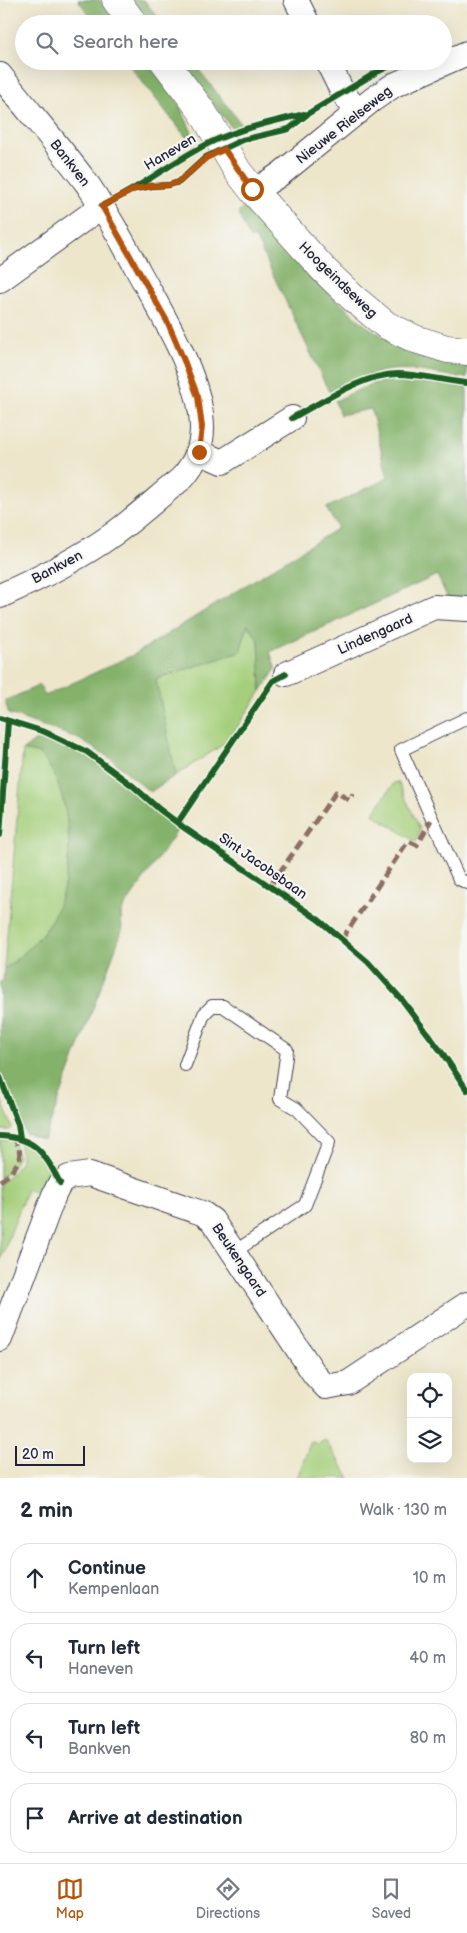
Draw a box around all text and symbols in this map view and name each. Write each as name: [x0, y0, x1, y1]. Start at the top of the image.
search box: [15, 15, 452, 70]
icon: search: [33, 29, 61, 57]
text: Search here: [73, 31, 178, 54]
street label: Nieuwe Rielseweg: [293, 82, 395, 168]
street label: Haneven: [141, 130, 199, 174]
street label: Bankven: [46, 136, 94, 190]
route start: [241, 178, 264, 201]
street label: Hoogeindseweg: [295, 238, 381, 322]
route end: [188, 441, 211, 464]
street label: Bankven: [29, 547, 85, 587]
street label: Lindengaard: [335, 610, 415, 658]
street label: Sint Jacobsbaan: [216, 829, 310, 903]
street label: Beukengaard: [208, 1220, 270, 1300]
map controls: [407, 1373, 452, 1463]
button: locate: [407, 1373, 452, 1418]
button: layers: [407, 1418, 452, 1463]
scale bar: [15, 1443, 85, 1466]
text: 20 m: [22, 1446, 54, 1463]
text: 2 min: [20, 1498, 73, 1523]
text: Walk · 130 m: [359, 1501, 447, 1520]
text: Continue: [68, 1557, 146, 1580]
icon: ahead: [21, 1564, 49, 1592]
text: 10 m: [413, 1569, 446, 1588]
text: Kempenlaan: [68, 1580, 159, 1599]
text: Turn left: [68, 1637, 140, 1660]
icon: left: [21, 1644, 49, 1672]
text: 40 m: [409, 1649, 446, 1668]
text: Haneven: [68, 1660, 133, 1679]
text: Turn left: [68, 1717, 140, 1740]
icon: left: [21, 1724, 49, 1752]
text: 80 m: [410, 1729, 446, 1748]
text: Bankven: [68, 1740, 131, 1759]
icon: arrive: [21, 1804, 49, 1832]
text: Arrive at destination: [68, 1807, 243, 1830]
tab: Map: [56, 1875, 84, 1922]
tab: Directions: [196, 1875, 260, 1922]
tab: Saved: [372, 1875, 411, 1922]

